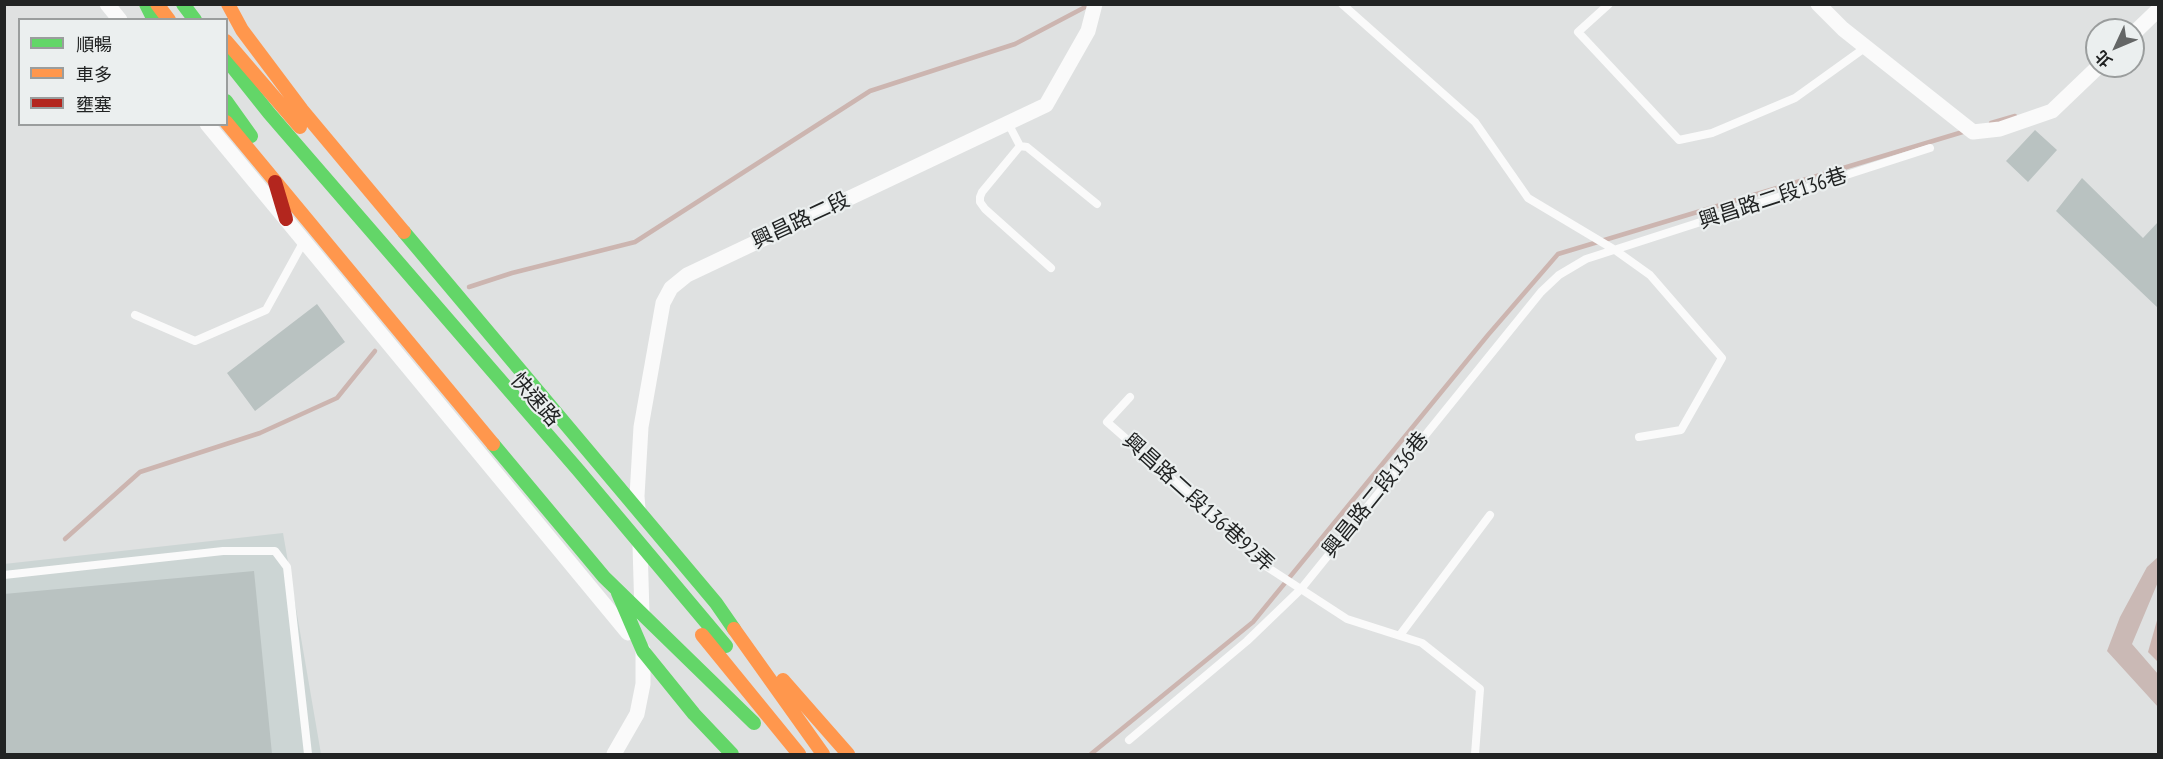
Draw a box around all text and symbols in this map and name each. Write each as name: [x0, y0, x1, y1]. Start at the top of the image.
legend: [18, 18, 228, 126]
north arrow: [2085, 18, 2145, 78]
text: 順暢: [76, 33, 112, 56]
text: 北: [2091, 46, 2116, 72]
text: 車多: [76, 63, 112, 86]
text: 壅塞: [76, 93, 112, 116]
street label: 興昌路二段136巷: [1696, 163, 1850, 235]
street label: 興昌路二段: [748, 187, 854, 255]
street label: 快速路: [505, 368, 565, 432]
street label: 興昌路二段136巷: [1318, 427, 1434, 563]
street label: 興昌路二段136巷92弄: [1117, 429, 1279, 577]

